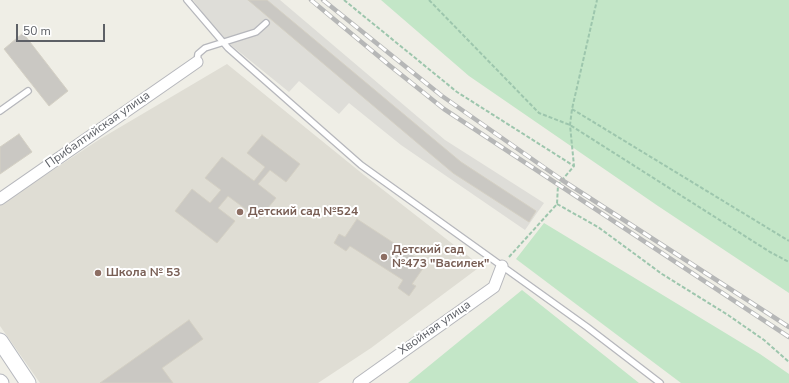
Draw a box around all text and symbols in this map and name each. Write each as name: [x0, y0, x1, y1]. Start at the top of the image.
scale bar: [18, 16, 107, 42]
text: 50 m: [23, 23, 51, 39]
street label: Прибалтийская улица: [43, 88, 153, 172]
place label: Детский сад №524: [248, 205, 358, 219]
marker: Детский сад №524: [235, 207, 245, 217]
place label: Детский сад №473 "Василек": [392, 243, 489, 271]
marker: Детский сад №473 "Василек": [379, 252, 389, 262]
place label: Школа № 53: [106, 266, 181, 280]
marker: Школа № 53: [93, 268, 103, 278]
street label: Хвойная улица: [396, 298, 474, 358]

